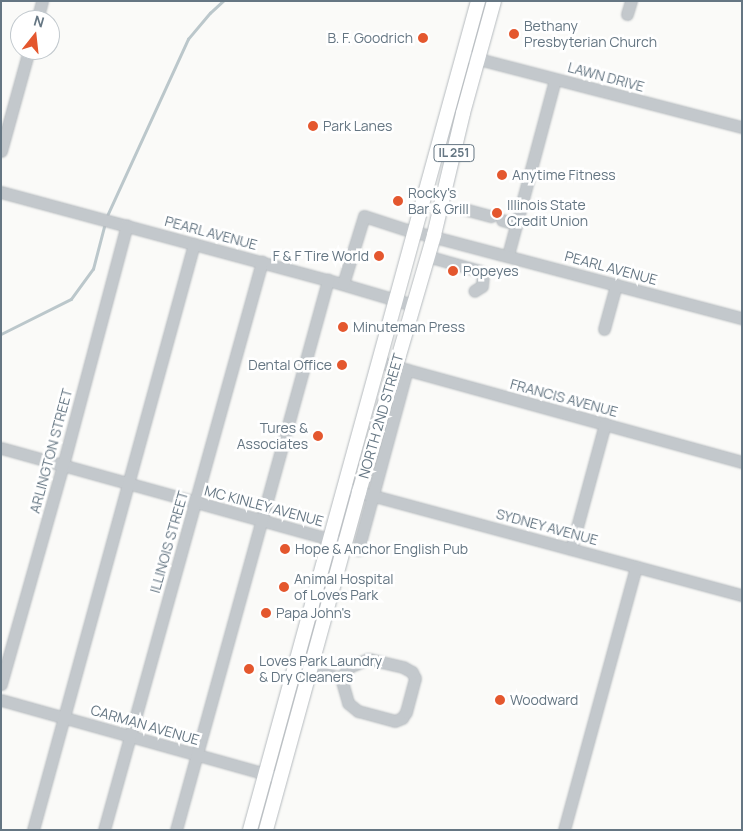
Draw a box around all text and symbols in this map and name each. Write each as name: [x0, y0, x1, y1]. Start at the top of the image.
north arrow: [10, 10, 60, 60]
text: N: [32, 11, 46, 32]
place label: Bethany Presbyterian Church: [524, 18, 657, 50]
marker: Bethany Presbyterian Church: [508, 28, 520, 40]
place label: B. F. Goodrich: [328, 30, 413, 46]
marker: B. F. Goodrich: [417, 32, 429, 44]
street label: LAWN DRIVE: [566, 59, 646, 95]
place label: Park Lanes: [323, 118, 392, 134]
marker: Park Lanes: [307, 120, 319, 132]
road number: IL 251: [433, 144, 475, 162]
place label: Anytime Fitness: [512, 167, 616, 183]
marker: Anytime Fitness: [496, 169, 508, 181]
place label: Rocky's Bar & Grill: [408, 185, 469, 218]
marker: Rocky's Bar & Grill: [392, 195, 404, 207]
place label: Illinois State Credit Union: [507, 197, 588, 230]
marker: Illinois State Credit Union: [491, 207, 503, 219]
street label: PEARL AVENUE: [163, 212, 259, 254]
street label: PEARL AVENUE: [563, 247, 659, 289]
place label: F & F Tire World: [273, 248, 369, 264]
marker: F & F Tire World: [373, 250, 385, 262]
place label: Popeyes: [463, 263, 519, 279]
marker: Popeyes: [447, 265, 459, 277]
place label: Minuteman Press: [353, 319, 465, 335]
marker: Minuteman Press: [337, 321, 349, 333]
street label: NORTH 2ND STREET: [355, 352, 407, 480]
place label: Dental Office: [248, 357, 332, 373]
marker: Dental Office: [336, 359, 348, 371]
street label: FRANCIS AVENUE: [508, 376, 620, 420]
street label: ARLINGTON STREET: [26, 387, 76, 515]
place label: Tures & Associates: [237, 420, 308, 452]
marker: Tures & Associates: [312, 430, 324, 442]
street label: MC KINLEY AVENUE: [202, 482, 326, 530]
street label: ILLINOIS STREET: [146, 489, 192, 595]
street label: SYDNEY AVENUE: [494, 505, 600, 549]
place label: Hope & Anchor English Pub: [295, 541, 468, 557]
marker: Hope & Anchor English Pub: [279, 543, 291, 555]
place label: Animal Hospital of Loves Park: [294, 571, 394, 604]
marker: Animal Hospital of Loves Park: [278, 581, 290, 593]
place label: Papa John's: [276, 605, 351, 621]
marker: Papa John's: [260, 607, 272, 619]
place label: Loves Park Laundry & Dry Cleaners: [259, 653, 382, 686]
marker: Loves Park Laundry & Dry Cleaners: [243, 663, 255, 675]
place label: Woodward: [510, 692, 578, 708]
marker: Woodward: [494, 694, 506, 706]
street label: CARMAN AVENUE: [89, 701, 201, 749]

